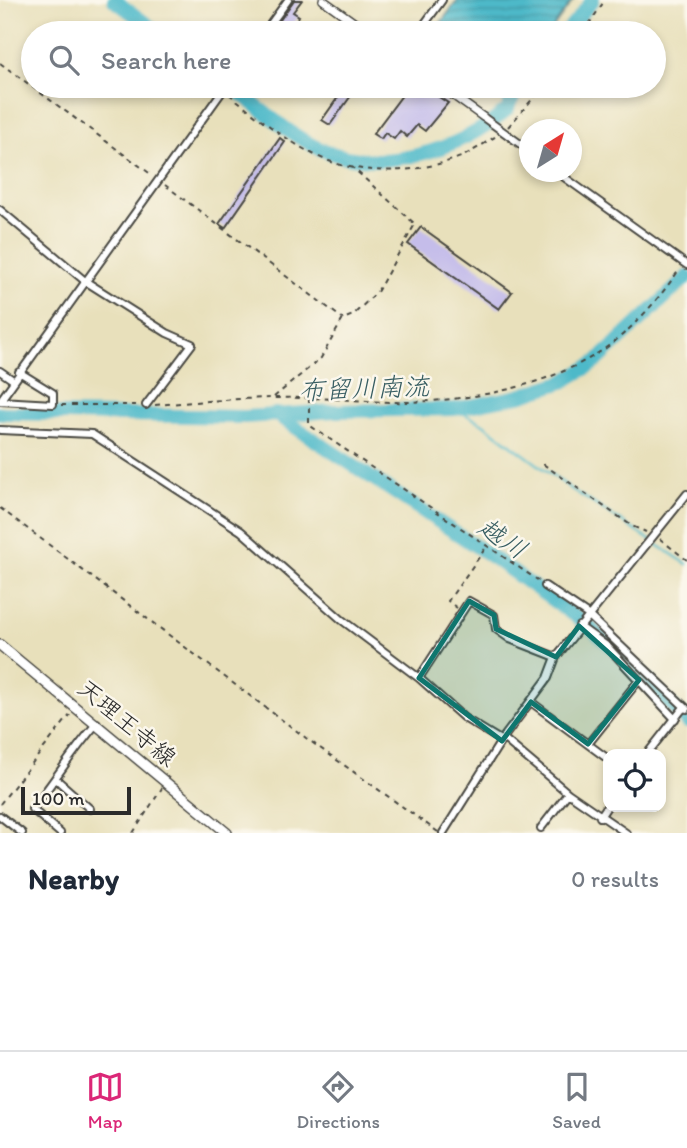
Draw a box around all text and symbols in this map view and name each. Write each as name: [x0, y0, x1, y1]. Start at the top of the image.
search box: [21, 21, 666, 98]
icon: search: [45, 41, 83, 79]
text: Search here: [101, 44, 231, 76]
north arrow: [519, 119, 582, 182]
water label: 布留川南流: [298, 370, 432, 406]
water label: 越川: [472, 510, 534, 566]
street label: 天理王寺線: [72, 673, 183, 772]
map controls: [603, 749, 666, 812]
button: locate: [603, 749, 666, 812]
scale bar: [21, 784, 131, 816]
text: 100 m: [32, 787, 84, 810]
text: Nearby: [28, 860, 119, 897]
text: 0 results: [571, 865, 659, 893]
tab: Map: [86, 1068, 124, 1133]
tab: Directions: [296, 1068, 380, 1133]
tab: Saved: [552, 1068, 601, 1133]

